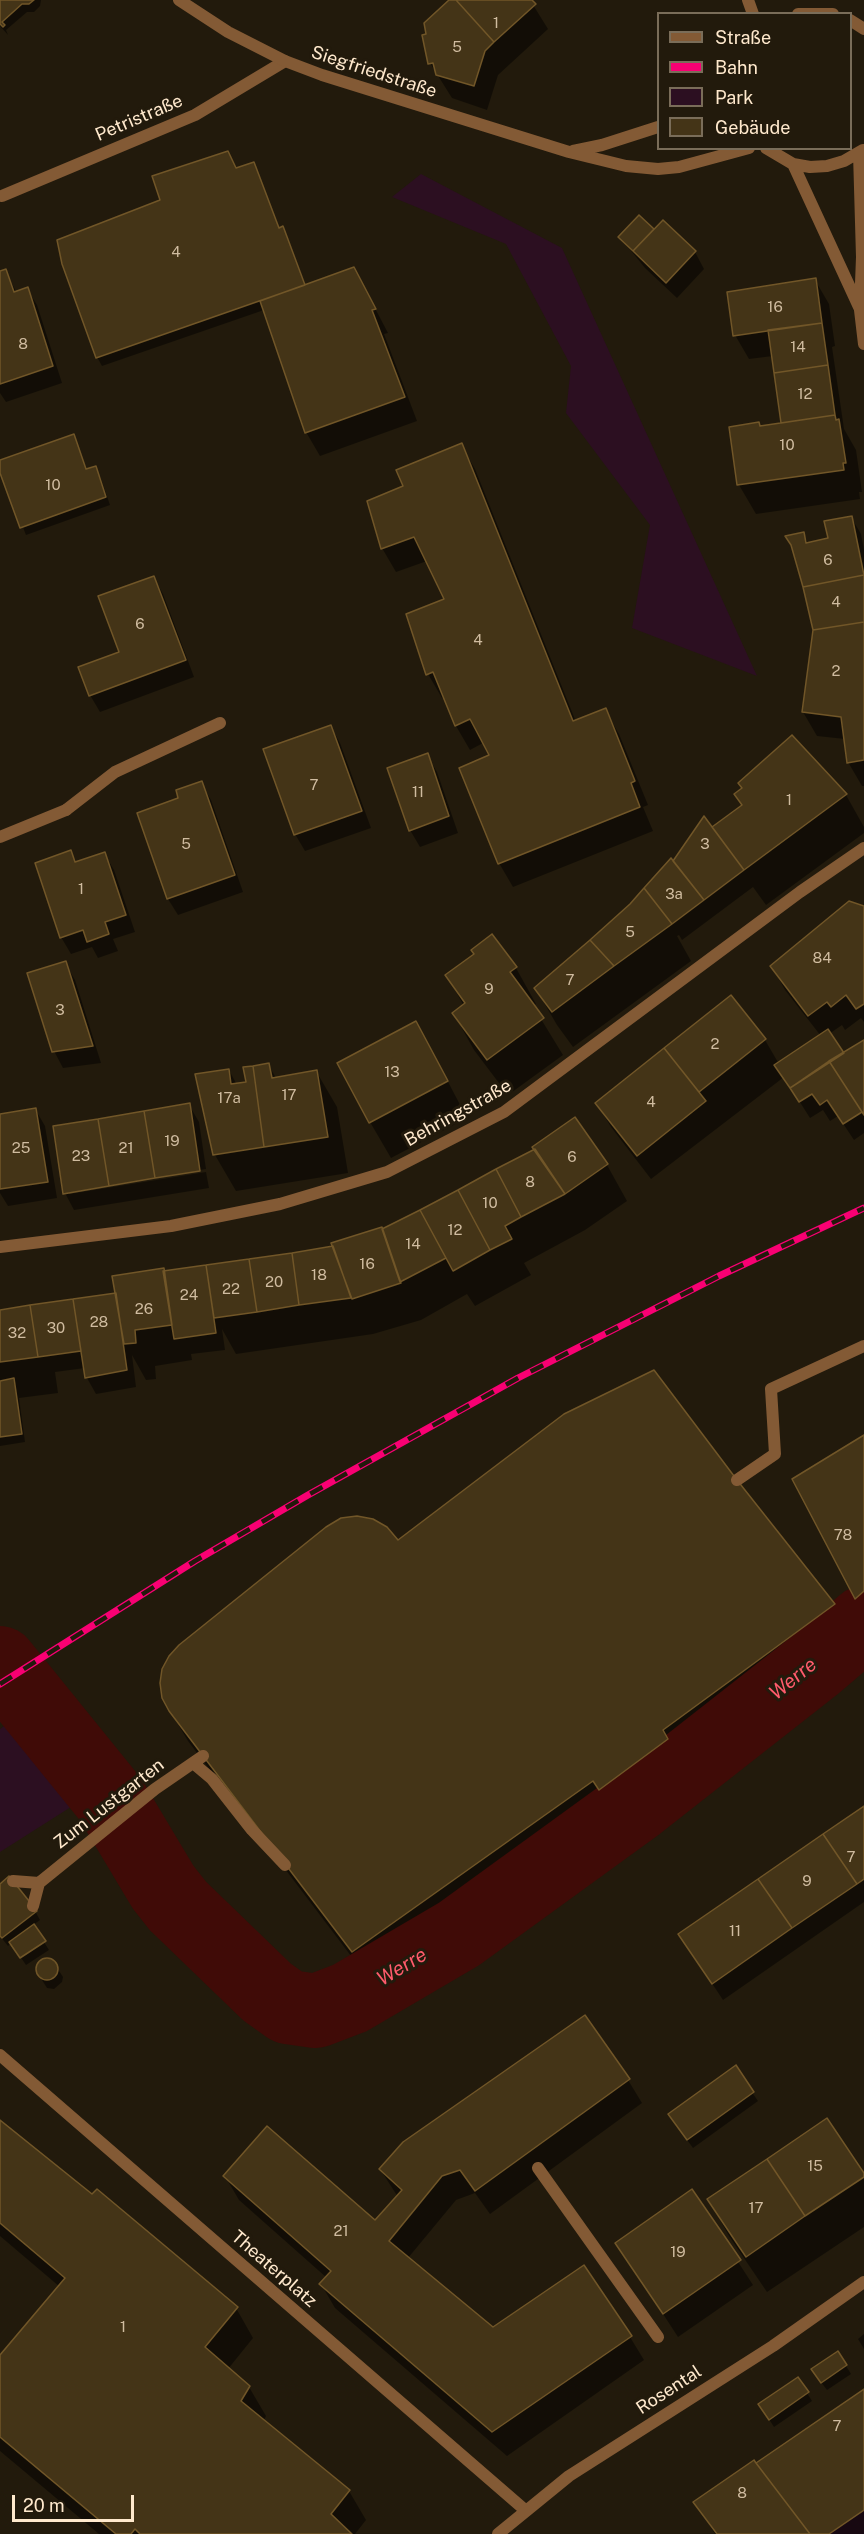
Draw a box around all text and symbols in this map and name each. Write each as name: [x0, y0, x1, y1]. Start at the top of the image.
legend: [657, 12, 852, 150]
house number: 1: [493, 14, 499, 32]
text: Straße: [715, 27, 771, 48]
house number: 5: [452, 38, 462, 56]
street label: Siegfriedstraße: [308, 41, 440, 103]
text: Bahn: [715, 57, 758, 78]
text: Park: [715, 87, 753, 108]
street label: Petristraße: [92, 90, 186, 146]
text: Gebäude: [715, 117, 790, 138]
house number: 4: [171, 243, 181, 261]
house number: 16: [767, 298, 783, 316]
house number: 8: [18, 335, 28, 353]
house number: 14: [790, 338, 806, 356]
house number: 12: [797, 385, 813, 403]
house number: 10: [779, 436, 795, 454]
house number: 10: [45, 476, 61, 494]
house number: 6: [823, 551, 833, 569]
house number: 4: [831, 593, 841, 611]
house number: 6: [135, 615, 145, 633]
house number: 4: [473, 631, 483, 649]
house number: 2: [832, 662, 840, 680]
house number: 7: [309, 776, 319, 794]
house number: 11: [412, 783, 424, 801]
house number: 1: [786, 791, 792, 809]
house number: 5: [181, 835, 191, 853]
house number: 3: [700, 835, 710, 853]
house number: 1: [78, 880, 84, 898]
house number: 3a: [665, 885, 683, 903]
house number: 5: [625, 923, 635, 941]
house number: 84: [812, 949, 832, 967]
house number: 7: [565, 971, 575, 989]
house number: 9: [484, 980, 494, 998]
house number: 3: [55, 1001, 65, 1019]
house number: 2: [711, 1035, 719, 1053]
house number: 13: [384, 1063, 400, 1081]
street label: Behringstraße: [401, 1075, 515, 1151]
house number: 17: [281, 1086, 297, 1104]
house number: 17a: [217, 1089, 241, 1107]
house number: 4: [646, 1093, 656, 1111]
house number: 19: [164, 1132, 180, 1150]
house number: 25: [12, 1139, 30, 1157]
house number: 21: [118, 1139, 134, 1157]
house number: 23: [72, 1147, 90, 1165]
house number: 6: [567, 1148, 577, 1166]
house number: 8: [525, 1173, 535, 1191]
house number: 10: [482, 1194, 498, 1212]
house number: 12: [447, 1221, 463, 1239]
house number: 14: [405, 1235, 421, 1253]
house number: 16: [359, 1255, 375, 1273]
house number: 18: [311, 1266, 327, 1284]
house number: 20: [265, 1273, 283, 1291]
house number: 22: [222, 1280, 240, 1298]
house number: 24: [180, 1286, 198, 1304]
house number: 26: [135, 1300, 153, 1318]
house number: 28: [90, 1313, 108, 1331]
house number: 30: [47, 1319, 65, 1337]
house number: 32: [8, 1324, 26, 1342]
house number: 78: [834, 1526, 852, 1544]
water label: Werre: [764, 1653, 822, 1705]
street label: Zum Lustgarten: [50, 1754, 168, 1854]
house number: 7: [846, 1848, 856, 1866]
house number: 9: [802, 1872, 812, 1890]
house number: 11: [729, 1922, 741, 1940]
water label: Werre: [373, 1943, 431, 1991]
house number: 15: [807, 2157, 823, 2175]
house number: 17: [748, 2199, 764, 2217]
house number: 21: [333, 2222, 349, 2240]
street label: Theaterplatz: [227, 2226, 321, 2312]
house number: 19: [670, 2243, 686, 2261]
house number: 1: [120, 2318, 126, 2336]
street label: Rosental: [632, 2361, 706, 2419]
house number: 7: [832, 2417, 842, 2435]
scale bar: [15, 2483, 136, 2521]
house number: 8: [737, 2484, 747, 2502]
text: 20 m: [23, 2495, 65, 2516]

